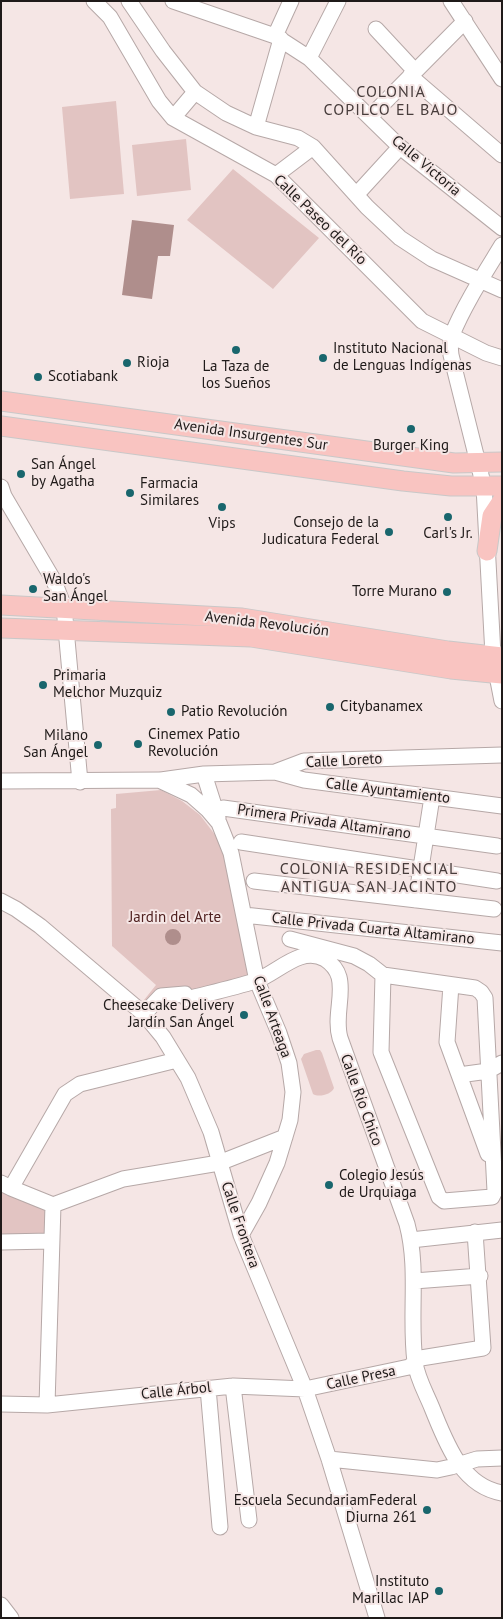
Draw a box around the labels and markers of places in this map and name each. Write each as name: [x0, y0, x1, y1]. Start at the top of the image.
place label: Instituto Nacional de Lenguas Indígenas: [333, 340, 472, 375]
marker: La Taza de los Sueños: [230, 344, 242, 356]
marker: Instituto Nacional de Lenguas Indígenas: [317, 352, 329, 364]
place label: Rioja: [137, 354, 169, 372]
marker: Rioja: [121, 357, 133, 369]
place label: La Taza de los Sueños: [202, 358, 270, 393]
place label: Scotiabank: [48, 368, 118, 386]
marker: Scotiabank: [32, 371, 44, 383]
marker: Burger King: [405, 423, 417, 435]
place label: Burger King: [373, 437, 449, 455]
place label: San Ángel by Agatha: [31, 456, 96, 491]
marker: San Ángel by Agatha: [15, 468, 27, 480]
place label: Farmacia Similares: [140, 475, 199, 510]
marker: Farmacia Similares: [124, 487, 136, 499]
marker: Vips: [216, 501, 228, 513]
marker: Carl's Jr.: [442, 511, 454, 523]
place label: Consejo de la Judicatura Federal: [263, 514, 379, 549]
place label: Vips: [209, 515, 235, 533]
place label: Carl's Jr.: [423, 525, 473, 543]
marker: Consejo de la Judicatura Federal: [383, 526, 395, 538]
place label: Waldo's San Ángel: [43, 571, 108, 606]
marker: Waldo's San Ángel: [27, 583, 39, 595]
place label: Torre Murano: [352, 583, 437, 601]
marker: Torre Murano: [441, 586, 453, 598]
place label: Primaria Melchor Muzquiz: [53, 667, 162, 702]
marker: Primaria Melchor Muzquiz: [37, 679, 49, 691]
place label: Citybanamex: [340, 698, 423, 716]
marker: Citybanamex: [324, 701, 336, 713]
place label: Patio Revolución: [181, 703, 288, 721]
marker: Patio Revolución: [165, 706, 177, 718]
place label: Cinemex Patio Revolución: [148, 726, 240, 761]
place label: Milano San Ángel: [23, 727, 88, 762]
marker: Cinemex Patio Revolución: [132, 738, 144, 750]
marker: Milano San Ángel: [92, 739, 104, 751]
place label: Cheesecake Delivery Jardín San Ángel: [103, 997, 234, 1032]
marker: Cheesecake Delivery Jardín San Ángel: [238, 1009, 250, 1021]
place label: Colegio Jesús de Urquiaga: [339, 1167, 424, 1202]
marker: Colegio Jesús de Urquiaga: [323, 1179, 335, 1191]
place label: Escuela SecundariamFederal Diurna 261: [234, 1492, 417, 1527]
marker: Escuela SecundariamFederal Diurna 261: [421, 1504, 433, 1516]
place label: Instituto Marillac IAP: [352, 1573, 429, 1608]
marker: Instituto Marillac IAP: [433, 1585, 445, 1597]

